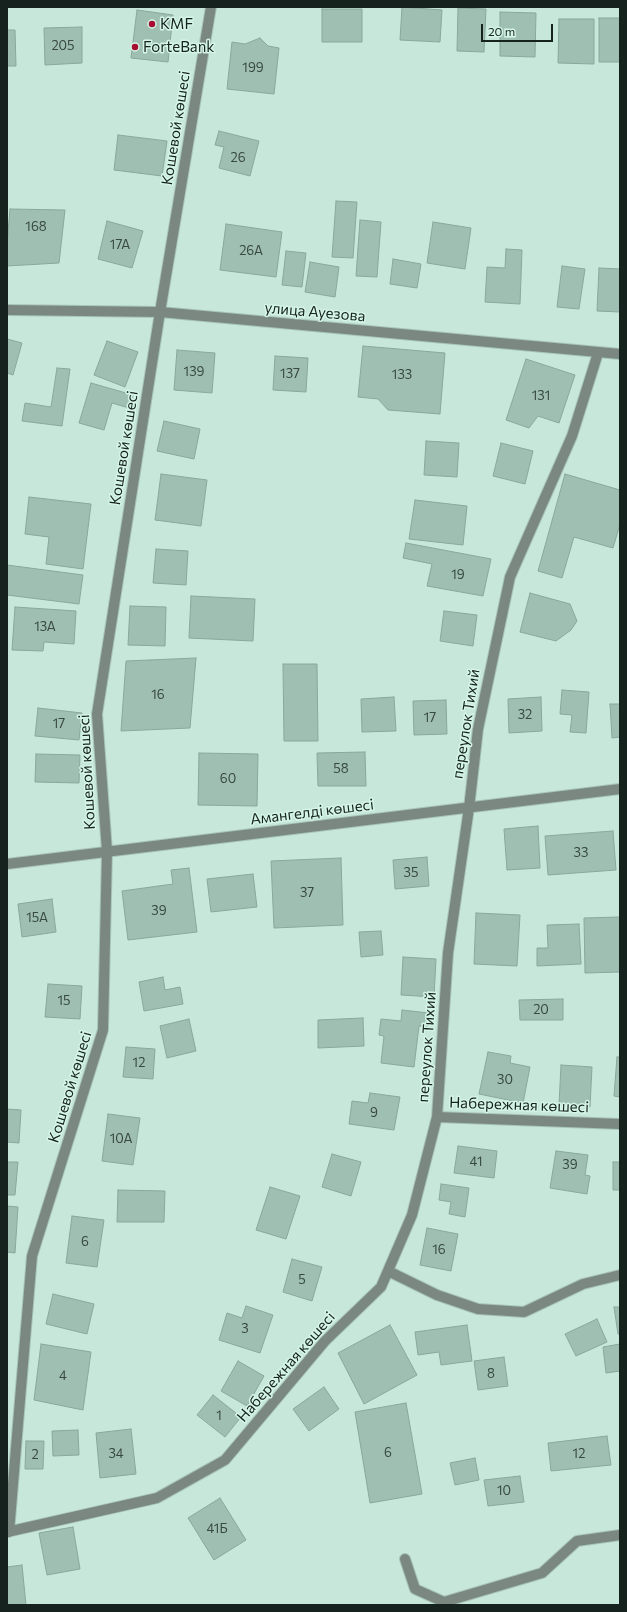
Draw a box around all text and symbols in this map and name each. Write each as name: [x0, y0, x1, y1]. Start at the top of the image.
place label: KMF: [160, 15, 193, 33]
scale bar: [483, 16, 555, 42]
marker: KMF: [147, 19, 157, 29]
text: 20 m: [488, 24, 515, 38]
house number: 205: [51, 38, 75, 54]
place label: ForteBank: [143, 38, 214, 56]
marker: ForteBank: [130, 42, 140, 52]
house number: 199: [242, 60, 264, 76]
street label: Кошевой көшесі: [158, 70, 194, 186]
house number: 26: [230, 150, 246, 166]
house number: 168: [25, 219, 47, 235]
house number: 17А: [110, 237, 130, 253]
house number: 26А: [239, 243, 263, 259]
street label: улица Ауезова: [264, 299, 366, 325]
house number: 139: [184, 364, 204, 380]
house number: 137: [280, 366, 300, 382]
house number: 133: [392, 367, 412, 383]
house number: 131: [532, 388, 550, 404]
street label: Кошевой көшесі: [106, 390, 142, 506]
house number: 19: [451, 567, 465, 583]
house number: 13А: [34, 619, 56, 635]
street label: переулок Тихий: [448, 668, 484, 780]
house number: 16: [151, 687, 165, 703]
house number: 32: [518, 707, 532, 723]
house number: 17: [424, 710, 436, 726]
street label: Кошевой көшесі: [75, 714, 99, 830]
house number: 17: [53, 716, 65, 732]
house number: 58: [333, 761, 349, 777]
house number: 60: [220, 771, 236, 787]
street label: Амангелді көшесі: [249, 795, 375, 829]
house number: 33: [574, 845, 588, 861]
house number: 35: [404, 865, 418, 881]
house number: 37: [300, 885, 314, 901]
house number: 39: [151, 903, 167, 919]
house number: 15А: [26, 910, 48, 926]
street label: переулок Тихий: [414, 991, 440, 1103]
house number: 15: [57, 993, 71, 1009]
house number: 20: [533, 1002, 549, 1018]
street label: Кошевой көшесі: [45, 1029, 95, 1145]
house number: 12: [133, 1055, 145, 1071]
house number: 30: [497, 1072, 513, 1088]
street label: Набережная көшесі: [449, 1094, 589, 1116]
house number: 9: [370, 1105, 378, 1121]
house number: 10А: [110, 1131, 132, 1147]
house number: 41: [470, 1154, 482, 1170]
house number: 39: [562, 1157, 578, 1173]
house number: 6: [81, 1234, 89, 1250]
house number: 16: [432, 1242, 446, 1258]
house number: 5: [298, 1272, 306, 1288]
street label: Набережная көшесі: [233, 1308, 339, 1426]
house number: 3: [241, 1321, 249, 1337]
house number: 8: [487, 1366, 495, 1382]
house number: 4: [59, 1368, 67, 1384]
house number: 1: [216, 1408, 222, 1424]
house number: 6: [384, 1445, 392, 1461]
house number: 34: [108, 1446, 124, 1462]
house number: 12: [573, 1446, 585, 1462]
house number: 2: [31, 1447, 39, 1463]
house number: 10: [497, 1483, 511, 1499]
house number: 41Б: [206, 1521, 228, 1537]

